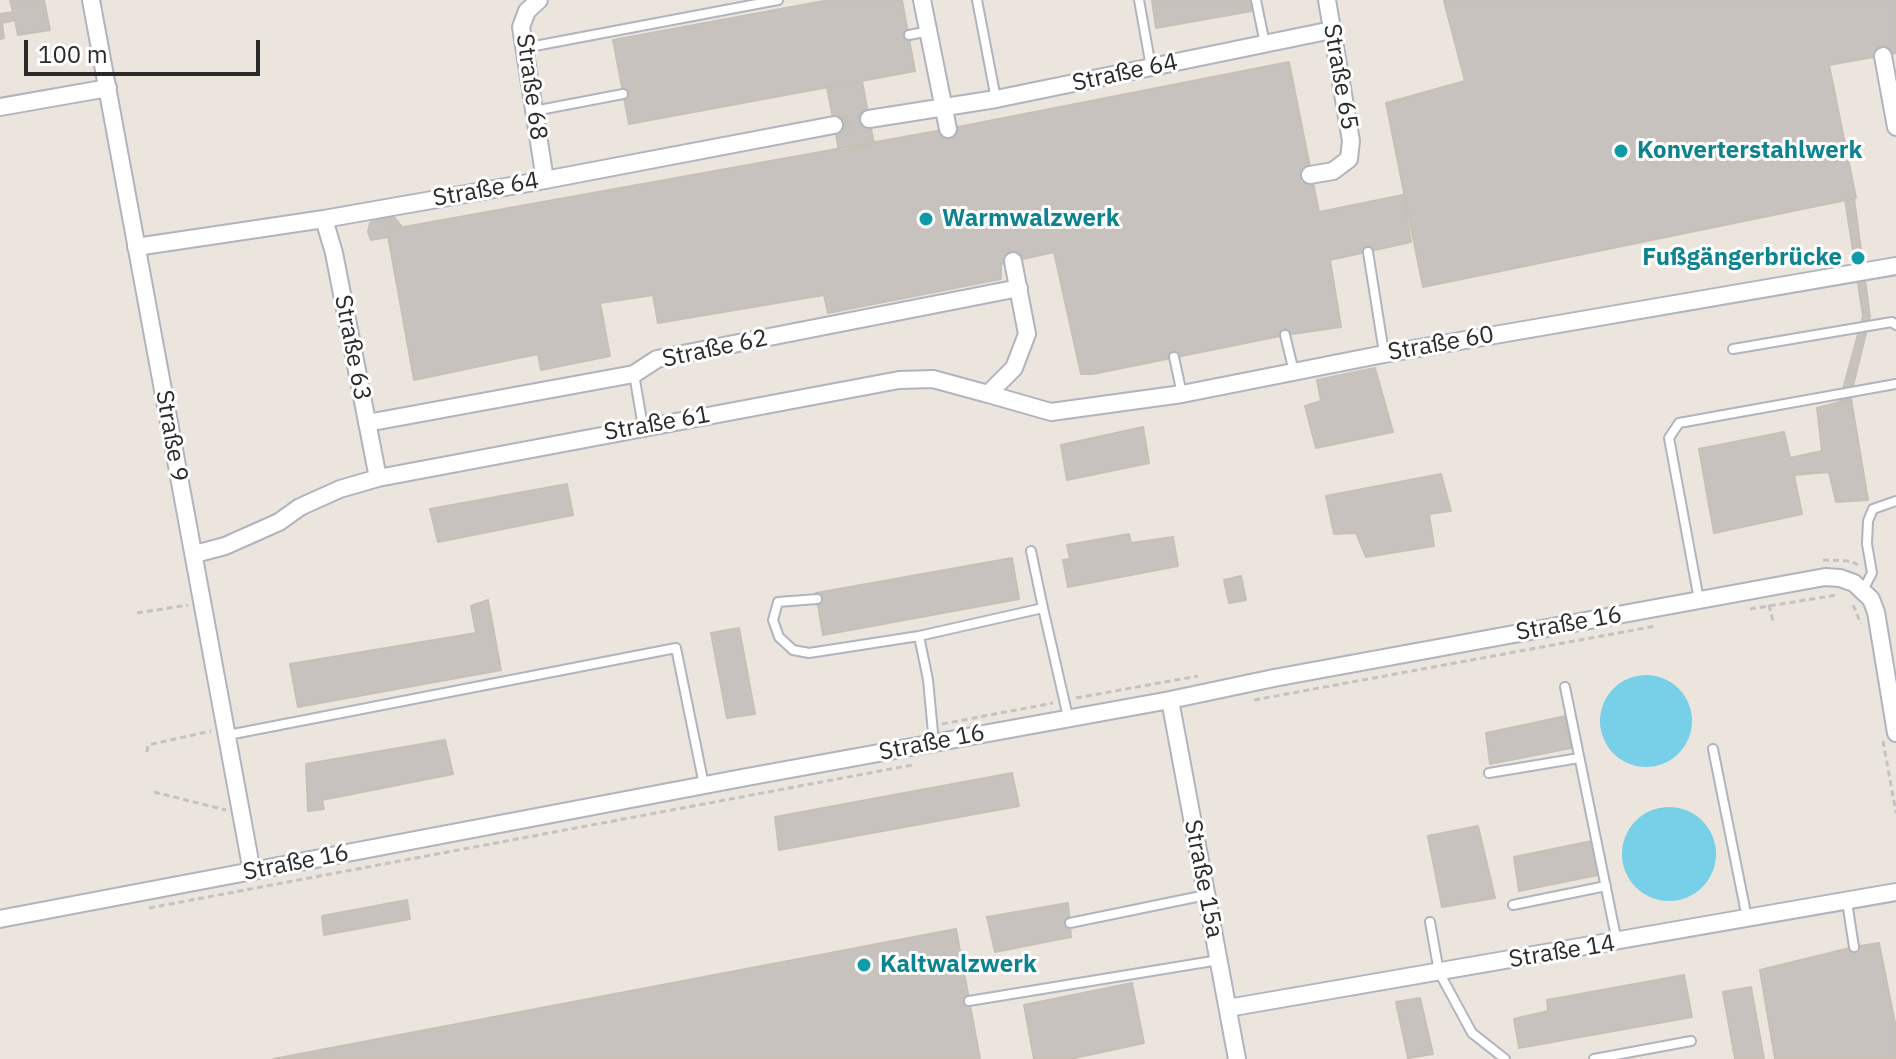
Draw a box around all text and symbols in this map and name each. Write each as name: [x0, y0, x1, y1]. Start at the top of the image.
street label: Straße 65: [1317, 22, 1363, 132]
scale bar: [28, 24, 264, 74]
street label: Straße 68: [509, 32, 553, 142]
text: 100 m: [38, 38, 108, 70]
street label: Straße 64: [1070, 48, 1180, 98]
place label: Konverterstahlwerk: [1637, 137, 1862, 165]
marker: Konverterstahlwerk: [1612, 142, 1630, 160]
street label: Straße 64: [431, 167, 541, 213]
place label: Warmwalzwerk: [942, 205, 1120, 233]
marker: Warmwalzwerk: [917, 210, 935, 228]
place label: Fußgängerbrücke: [1642, 244, 1842, 272]
marker: Fußgängerbrücke: [1849, 249, 1867, 267]
street label: Straße 63: [328, 293, 376, 403]
street label: Straße 60: [1386, 321, 1496, 367]
street label: Straße 62: [660, 324, 770, 374]
street label: Straße 9: [149, 388, 193, 484]
street label: Straße 61: [602, 401, 712, 447]
street label: Straße 16: [1514, 601, 1624, 647]
street label: Straße 16: [877, 719, 987, 767]
street label: Straße 15a: [1177, 817, 1229, 941]
street label: Straße 16: [241, 839, 351, 887]
street label: Straße 14: [1507, 929, 1617, 975]
place label: Kaltwalzwerk: [880, 951, 1037, 979]
marker: Kaltwalzwerk: [855, 956, 873, 974]

